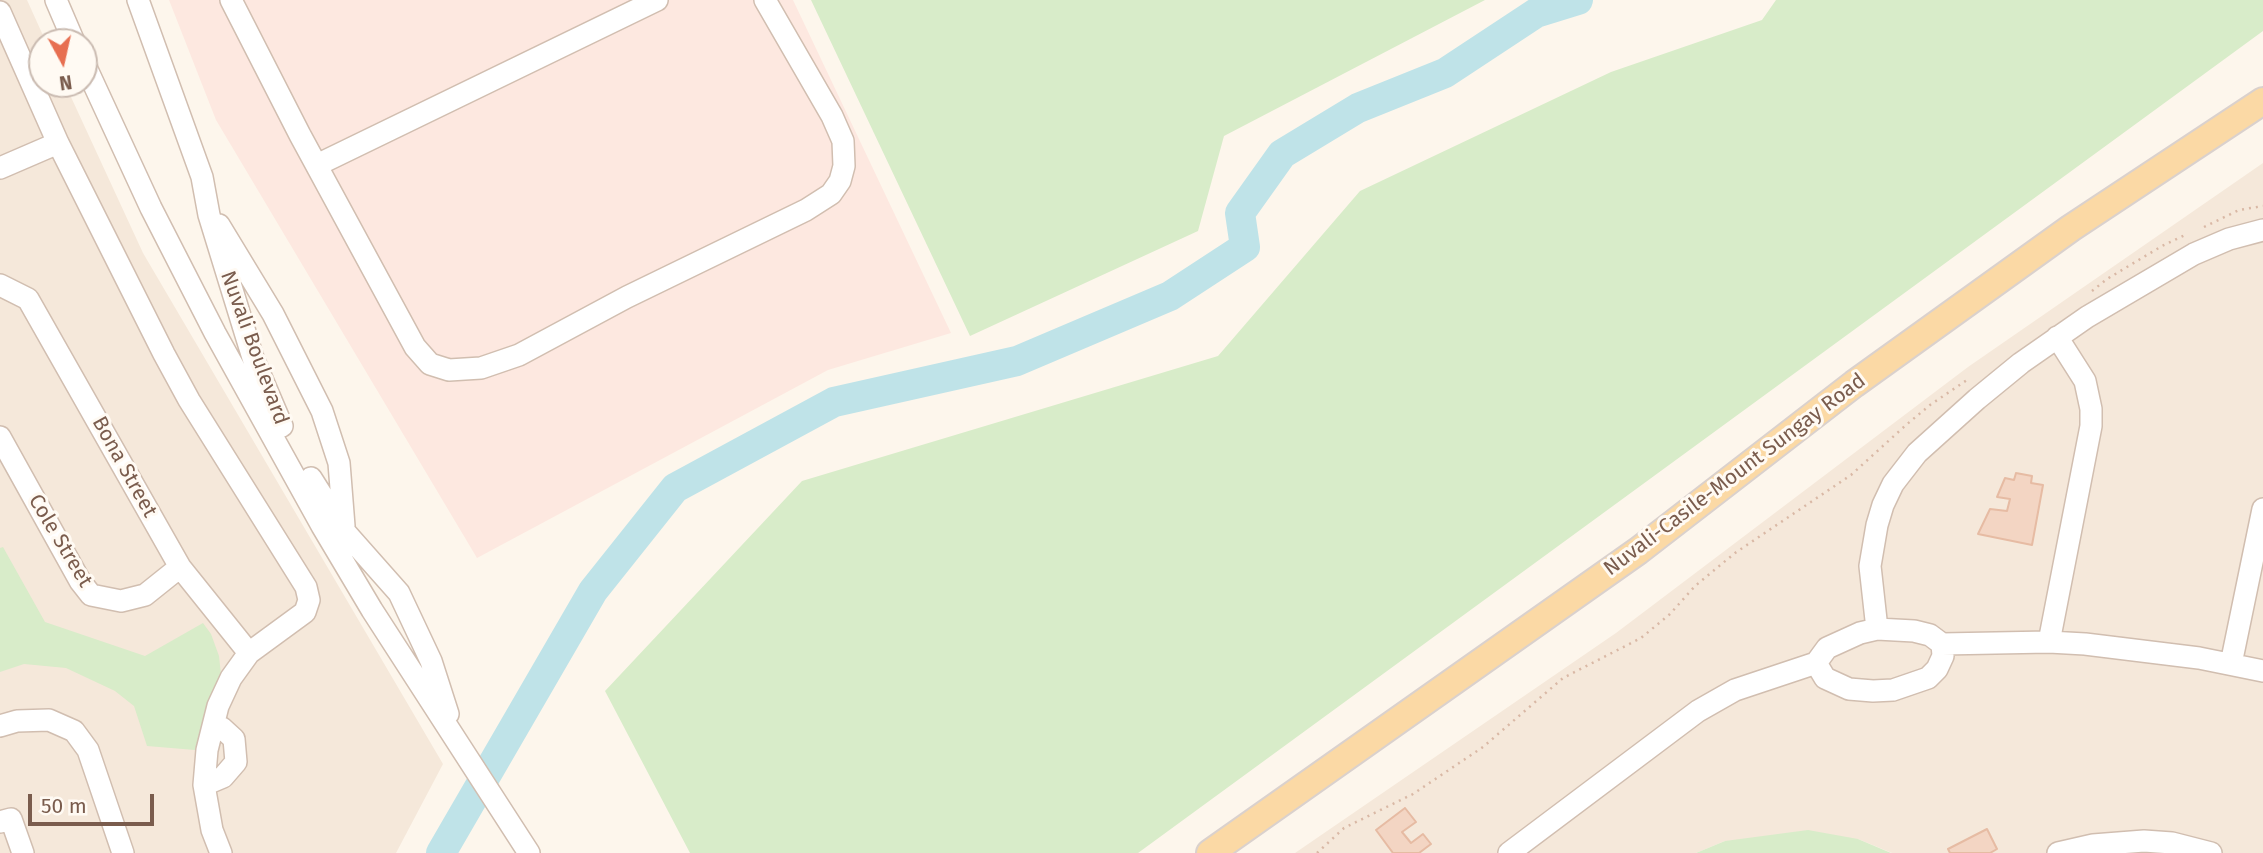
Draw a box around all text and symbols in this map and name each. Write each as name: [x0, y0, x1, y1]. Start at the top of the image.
north arrow: [28, 28, 98, 98]
text: N: [58, 70, 74, 95]
street label: Nuvali Boulevard: [215, 268, 293, 428]
street label: Nuvali-Casile-Mount Sungay Road: [1599, 368, 1871, 582]
street label: Bona Street: [86, 412, 162, 522]
street label: Cole Street: [23, 490, 97, 592]
scale bar: [32, 780, 158, 824]
text: 50 m: [41, 793, 87, 819]

